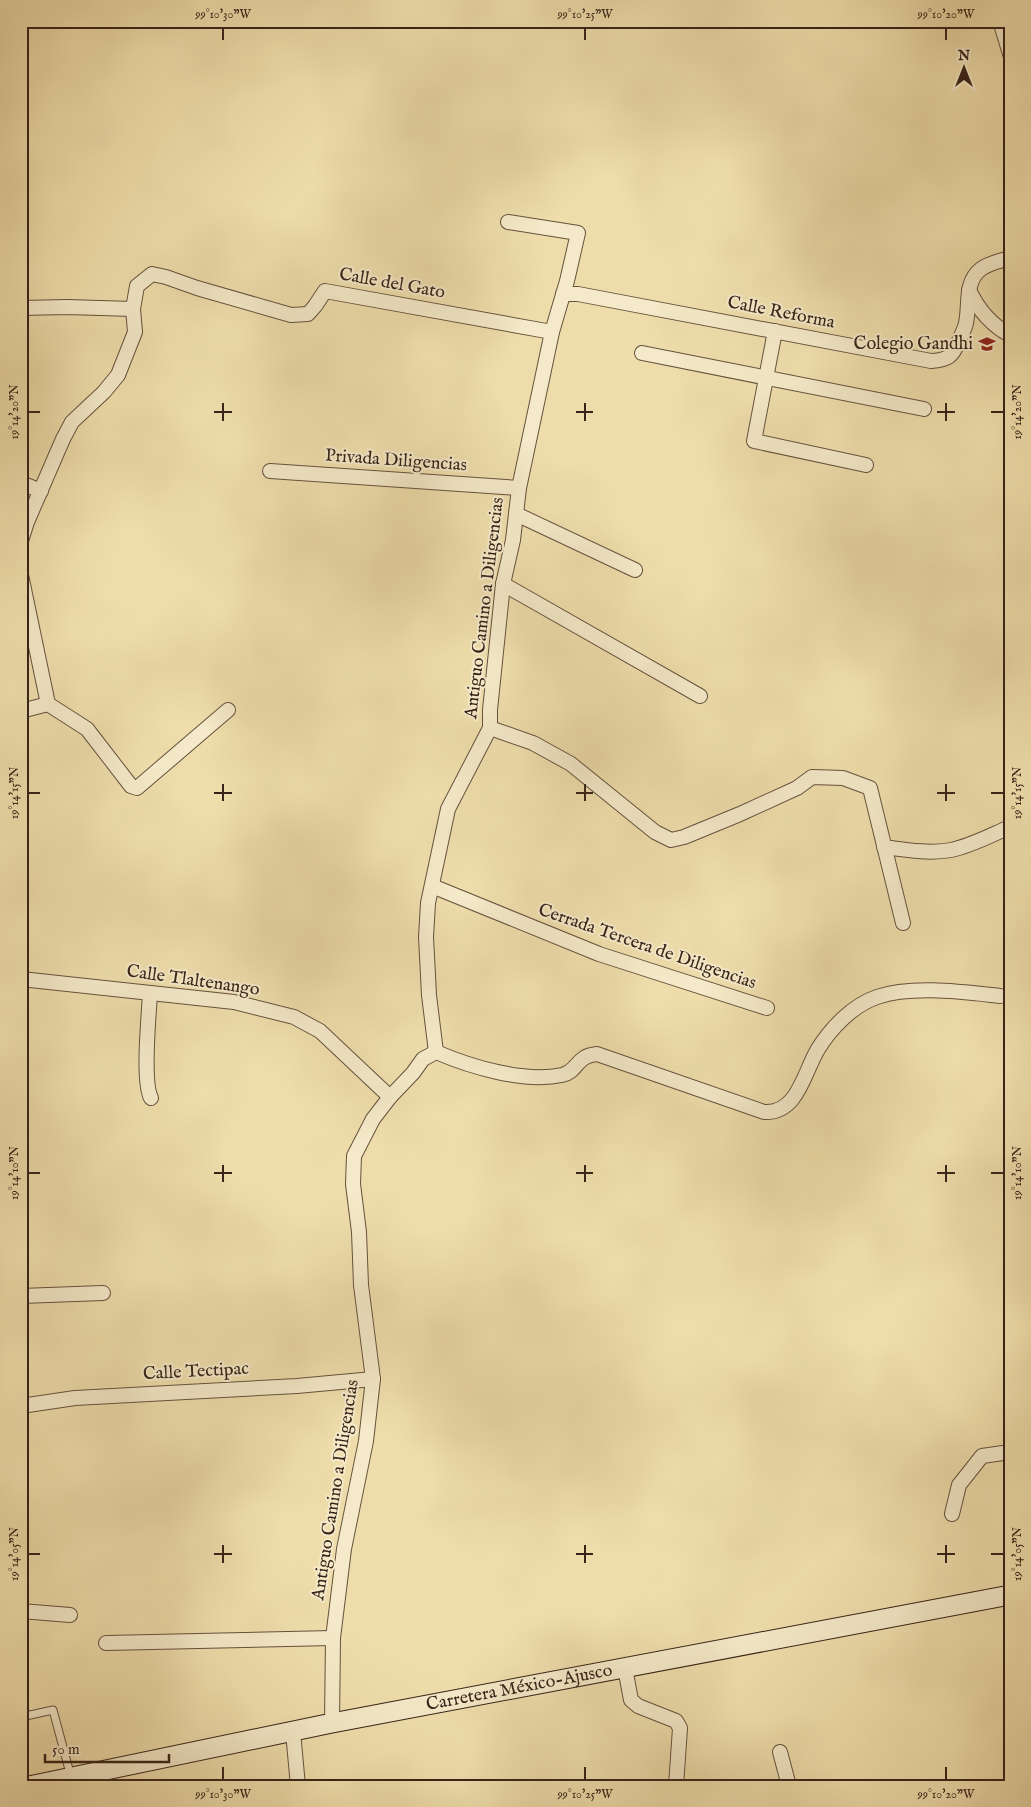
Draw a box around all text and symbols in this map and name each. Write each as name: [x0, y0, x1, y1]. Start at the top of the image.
text: 99°10'30"W: [194, 7, 251, 22]
text: 99°10'25"W: [556, 7, 613, 22]
text: 99°10'20"W: [917, 7, 975, 22]
north arrow: [938, 42, 988, 92]
text: N: [957, 47, 970, 65]
street label: Calle del Gato: [337, 263, 447, 305]
street label: Calle Reforma: [725, 291, 837, 335]
place label: Colegio Gandhi: [854, 333, 973, 356]
school or university icon: Colegio Gandhi: [977, 334, 997, 354]
text: 19°14'20"N: [7, 384, 22, 440]
text: 19°14'20"N: [1010, 384, 1025, 440]
street label: Privada Diligencias: [324, 445, 468, 477]
street label: Antiguo Camino a Diligencias: [460, 496, 510, 721]
text: 19°14'15"N: [7, 766, 22, 819]
text: 19°14'15"N: [1010, 766, 1025, 819]
street label: Cerrada Tercera de Diligencias: [535, 899, 759, 995]
street label: Calle Tlaltenango: [125, 960, 261, 1002]
text: 19°14'10"N: [7, 1145, 22, 1200]
text: 19°14'10"N: [1010, 1145, 1025, 1200]
street label: Calle Tectipac: [142, 1358, 250, 1386]
street label: Antiguo Camino a Diligencias: [307, 1378, 365, 1603]
text: 19°14'05"N: [7, 1527, 22, 1581]
text: 19°14'05"N: [1010, 1527, 1025, 1581]
street label: Carretera México-Ajusco: [424, 1659, 614, 1716]
scale bar: [45, 1732, 169, 1764]
text: 50 m: [52, 1740, 80, 1759]
text: 99°10'30"W: [194, 1787, 251, 1802]
text: 99°10'25"W: [556, 1787, 613, 1802]
text: 99°10'20"W: [917, 1787, 975, 1802]

